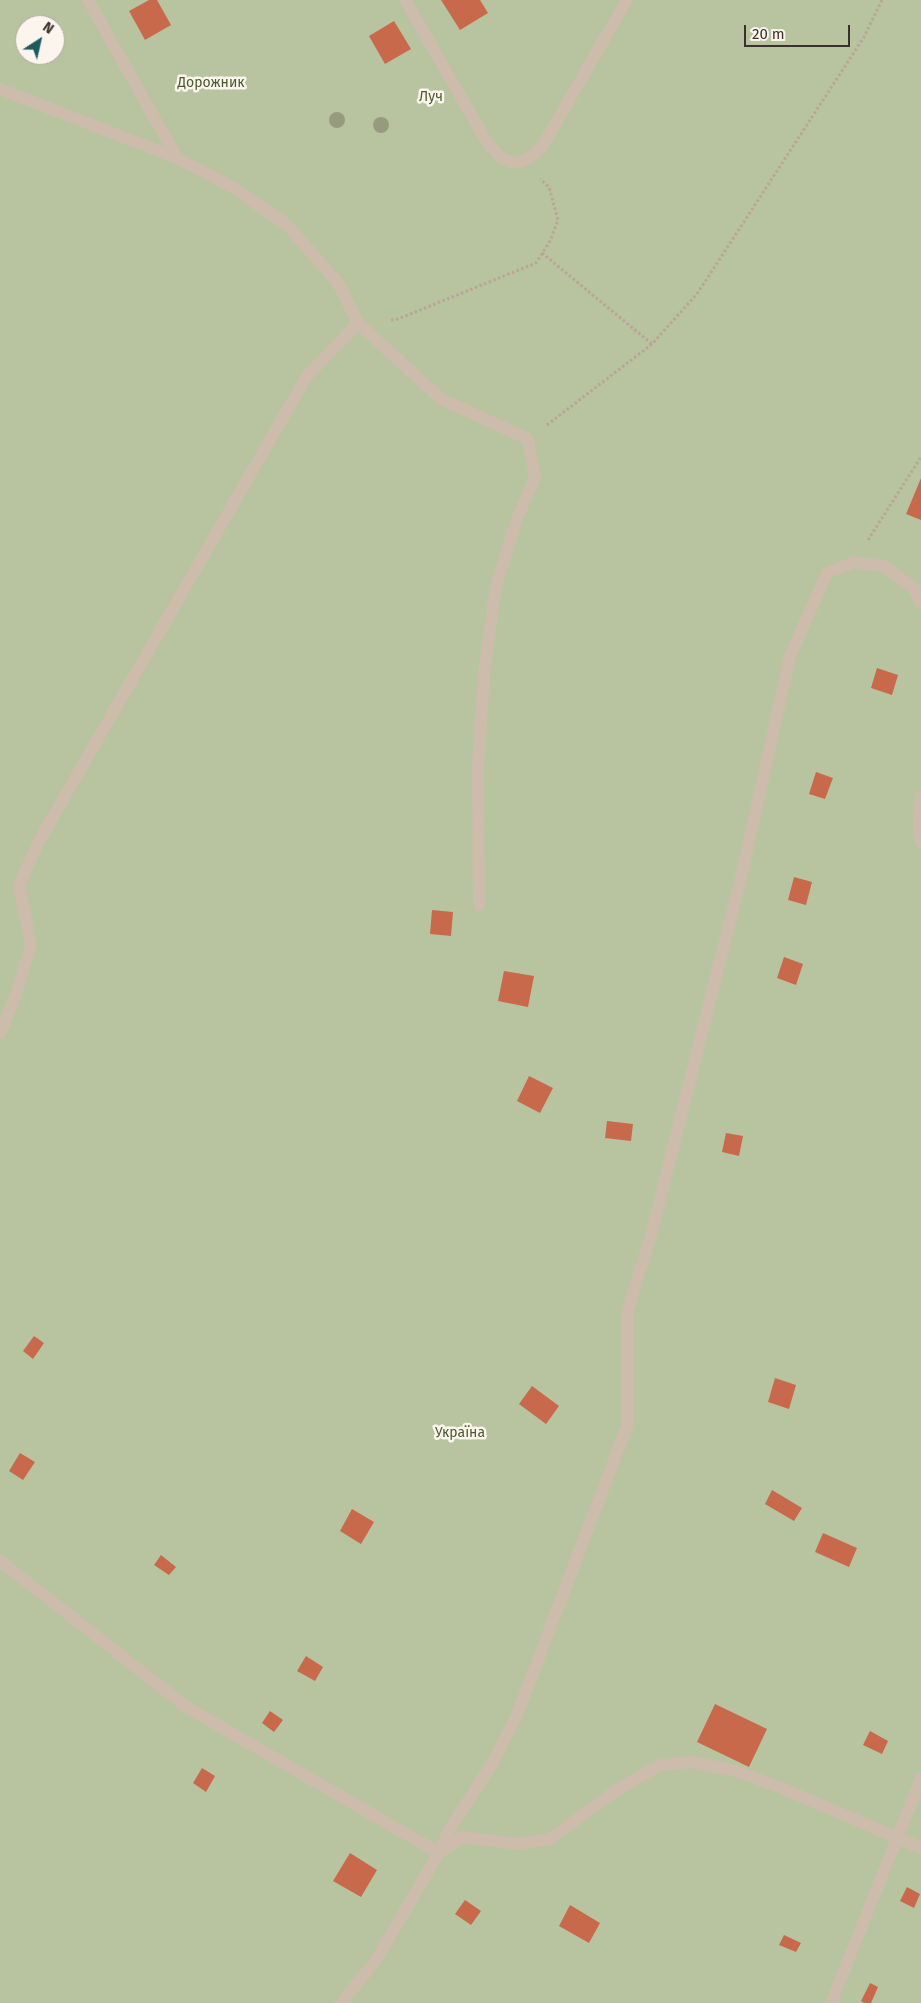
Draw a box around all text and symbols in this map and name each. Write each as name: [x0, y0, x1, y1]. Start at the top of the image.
north arrow: [15, 15, 65, 65]
scale bar: [746, 15, 852, 47]
text: N: [40, 18, 57, 38]
text: 20 m: [752, 25, 785, 43]
park label: Дорожник: [177, 75, 245, 91]
park label: Луч: [419, 89, 443, 105]
park label: Україна: [435, 1425, 485, 1441]

